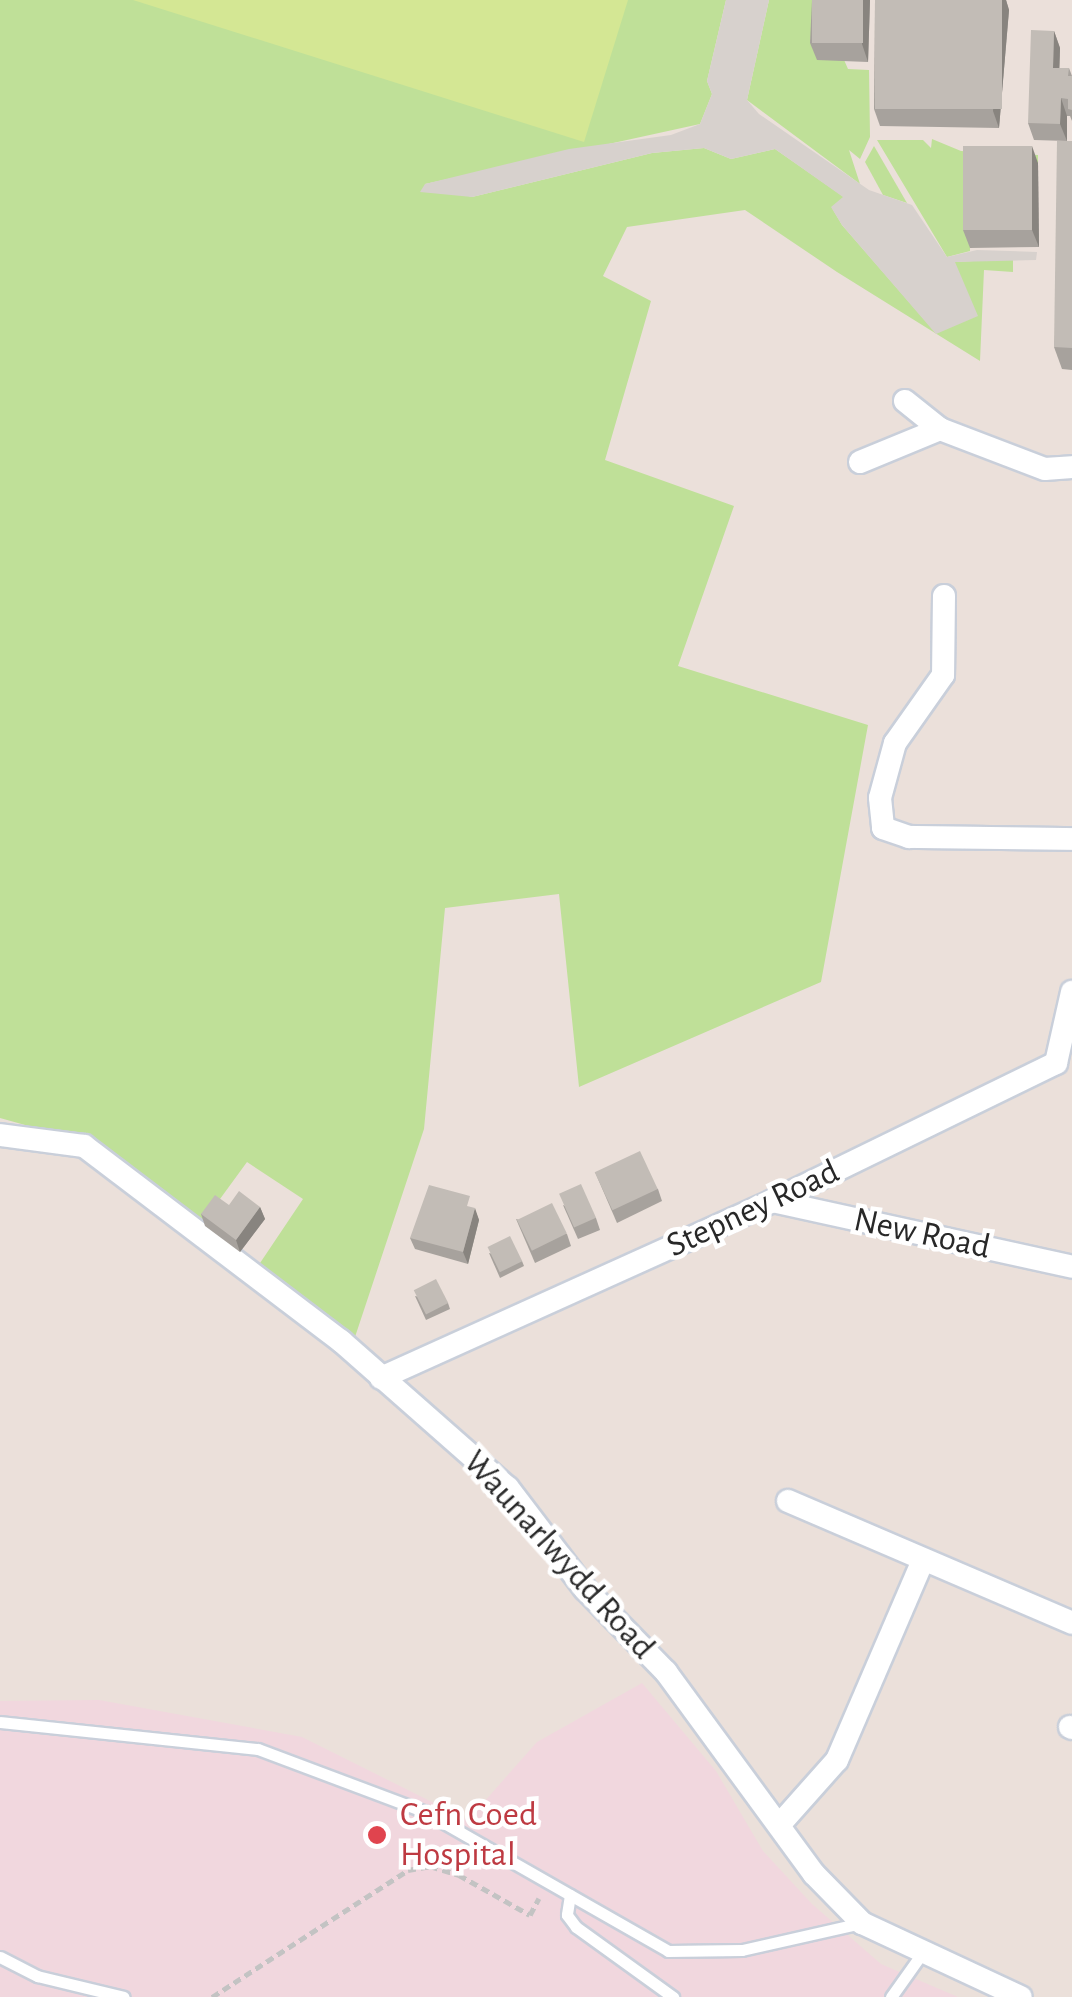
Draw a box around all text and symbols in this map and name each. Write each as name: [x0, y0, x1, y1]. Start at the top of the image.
street label: Stepney Road: [660, 1151, 846, 1267]
street label: New Road: [850, 1199, 994, 1269]
street label: Waunarlwydd Road: [454, 1442, 664, 1668]
place label: Cefn Coed Hospital: [400, 1794, 537, 1876]
marker: Cefn Coed Hospital: [364, 1822, 390, 1848]

